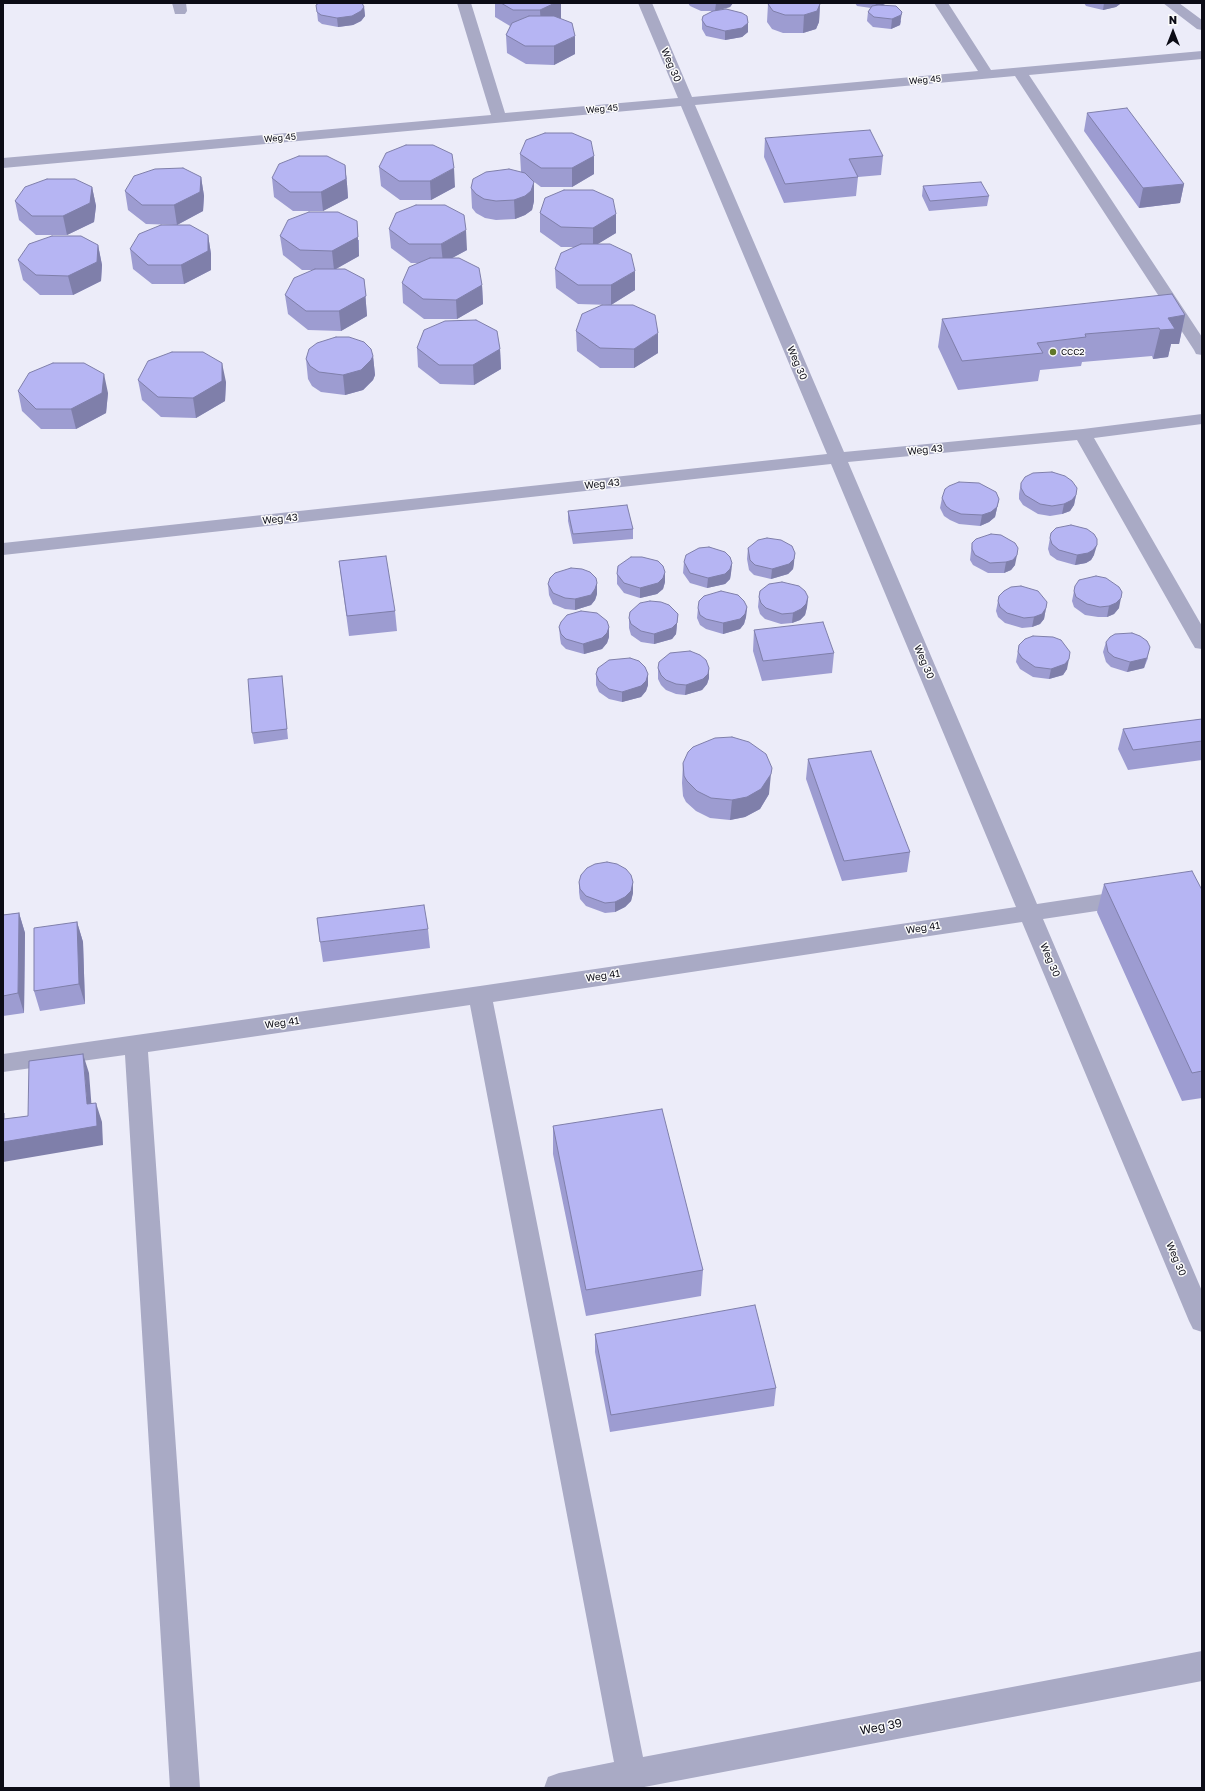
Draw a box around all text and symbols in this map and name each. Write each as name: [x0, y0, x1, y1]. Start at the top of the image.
north arrow: [1153, 12, 1193, 52]
text: N: [1169, 13, 1177, 26]
street label: Weg 30: [659, 46, 683, 84]
street label: Weg 45: [909, 73, 941, 87]
street label: Weg 45: [586, 102, 618, 116]
street label: Weg 45: [264, 131, 296, 145]
street label: Weg 30: [785, 344, 809, 382]
marker: CCC2: [1048, 347, 1058, 357]
place label: CCC2: [1061, 347, 1085, 357]
street label: Weg 43: [907, 442, 943, 458]
street label: Weg 43: [584, 476, 620, 492]
street label: Weg 43: [262, 511, 298, 527]
street label: Weg 30: [912, 643, 936, 681]
street label: Weg 41: [905, 919, 941, 937]
street label: Weg 30: [1038, 941, 1062, 979]
street label: Weg 41: [585, 967, 621, 985]
street label: Weg 41: [264, 1015, 300, 1031]
street label: Weg 30: [1164, 1240, 1188, 1278]
street label: Weg 39: [859, 1716, 903, 1738]

